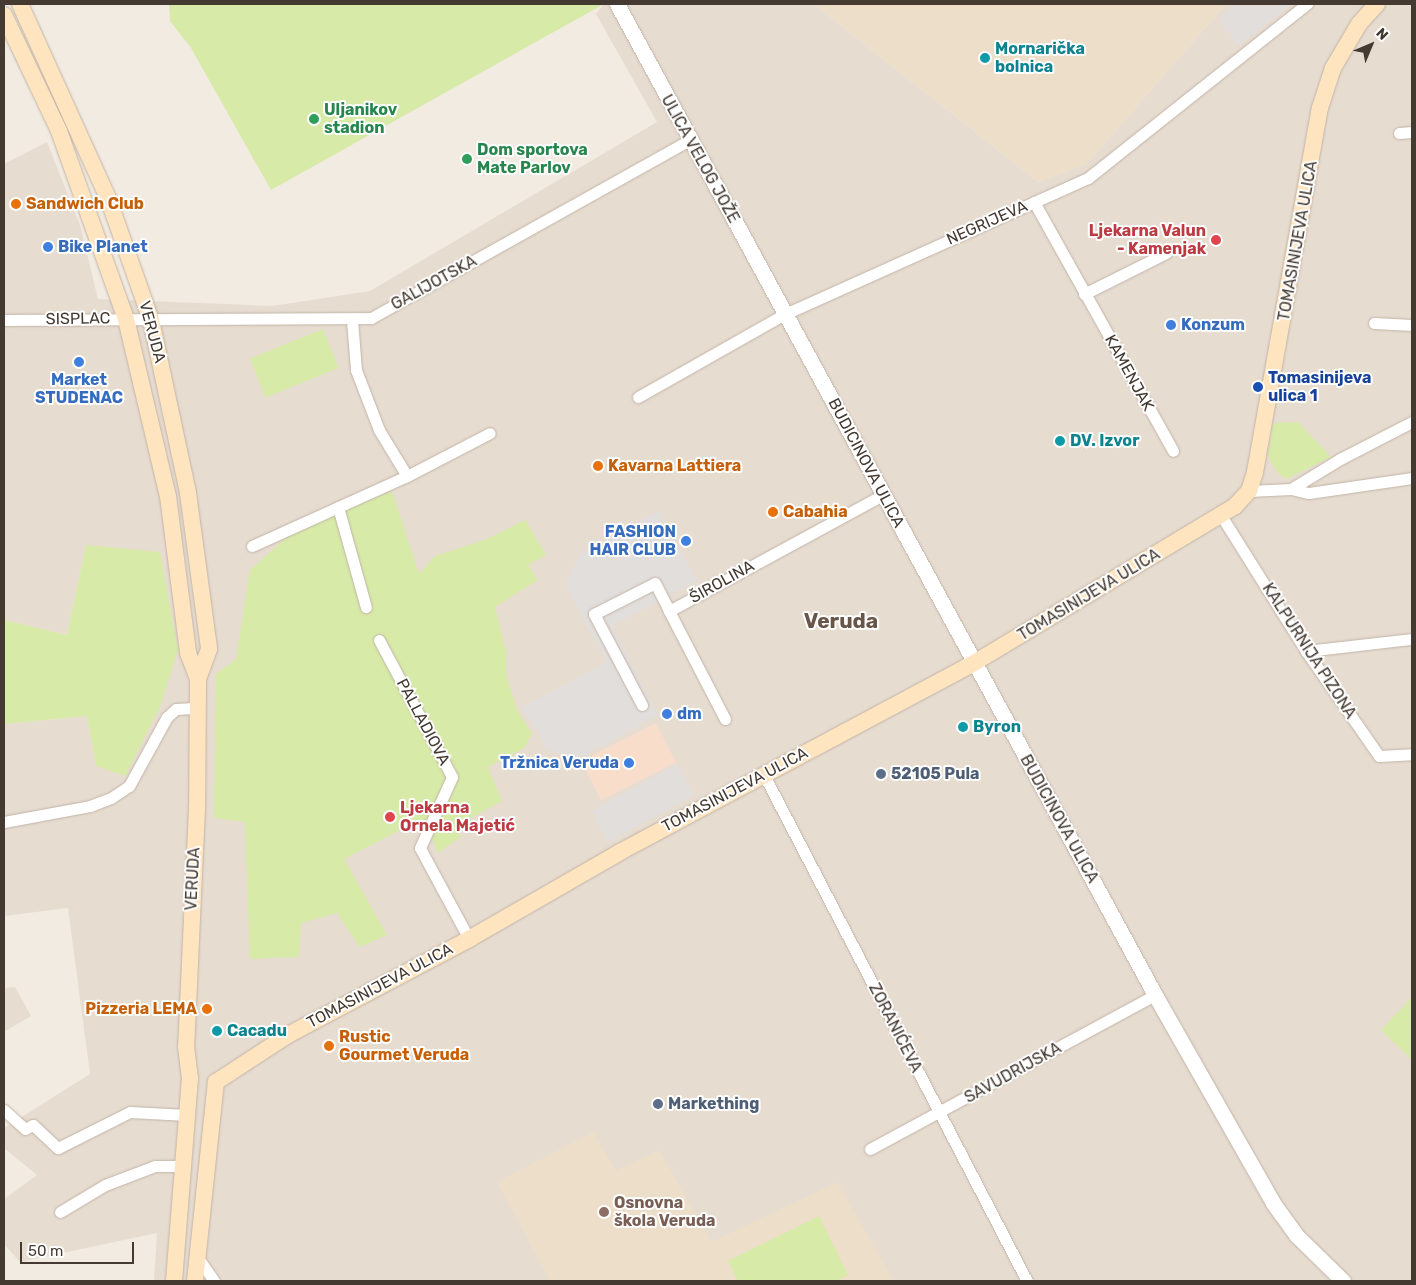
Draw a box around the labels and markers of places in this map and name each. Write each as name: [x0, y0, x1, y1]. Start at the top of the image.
place label: Mornarička bolnica: [995, 39, 1085, 77]
marker: Mornarička bolnica: [979, 52, 991, 64]
place label: Uljanikov stadion: [324, 100, 397, 138]
marker: Uljanikov stadion: [308, 113, 320, 125]
place label: Dom sportova Mate Parlov: [477, 140, 588, 178]
marker: Dom sportova Mate Parlov: [461, 153, 473, 165]
place label: Sandwich Club: [26, 194, 144, 214]
marker: Sandwich Club: [10, 198, 22, 210]
place label: Ljekarna Valun - Kamenjak: [1088, 221, 1206, 259]
marker: Ljekarna Valun - Kamenjak: [1210, 234, 1222, 246]
place label: Bike Planet: [58, 237, 148, 257]
marker: Bike Planet: [42, 241, 54, 253]
place label: Konzum: [1181, 315, 1245, 335]
marker: Konzum: [1165, 319, 1177, 331]
marker: Market STUDENAC: [73, 356, 85, 368]
place label: Tomasinijeva ulica 1: [1268, 368, 1371, 406]
place label: Market STUDENAC: [35, 370, 123, 408]
marker: Tomasinijeva ulica 1: [1252, 381, 1264, 393]
place label: DV. Izvor: [1070, 431, 1139, 451]
marker: DV. Izvor: [1054, 435, 1066, 447]
place label: Kavarna Lattiera: [608, 456, 741, 476]
marker: Kavarna Lattiera: [592, 460, 604, 472]
place label: Cabahia: [783, 502, 848, 522]
marker: Cabahia: [767, 506, 779, 518]
place label: FASHION HAIR CLUB: [590, 522, 676, 560]
marker: FASHION HAIR CLUB: [680, 535, 692, 547]
place label: dm: [677, 704, 702, 724]
marker: dm: [661, 708, 673, 720]
place label: Byron: [973, 717, 1021, 737]
marker: Byron: [957, 721, 969, 733]
place label: Tržnica Veruda: [500, 753, 619, 773]
marker: Tržnica Veruda: [623, 757, 635, 769]
place label: 52105 Pula: [891, 764, 979, 784]
marker: 52105 Pula: [875, 768, 887, 780]
place label: Ljekarna Ornela Majetić: [400, 798, 515, 836]
marker: Ljekarna Ornela Majetić: [384, 811, 396, 823]
place label: Pizzeria LEMA: [85, 999, 197, 1019]
marker: Pizzeria LEMA: [201, 1003, 213, 1015]
place label: Cacadu: [227, 1021, 287, 1041]
marker: Cacadu: [211, 1025, 223, 1037]
place label: Rustic Gourmet Veruda: [339, 1027, 470, 1065]
marker: Rustic Gourmet Veruda: [323, 1040, 335, 1052]
place label: Markething: [668, 1094, 759, 1114]
marker: Markething: [652, 1098, 664, 1110]
place label: Osnovna škola Veruda: [614, 1193, 716, 1231]
marker: Osnovna škola Veruda: [598, 1206, 610, 1218]

